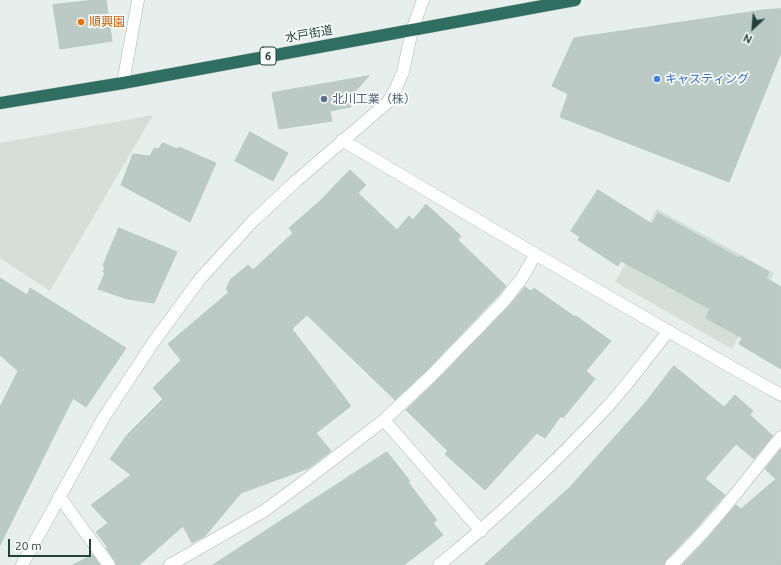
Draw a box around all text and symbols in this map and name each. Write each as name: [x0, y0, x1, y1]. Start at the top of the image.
north arrow: [733, 8, 773, 48]
place label: 順興園: [89, 15, 125, 29]
marker: 順興園: [76, 17, 86, 27]
street label: 水戸街道: [284, 23, 334, 45]
text: N: [741, 32, 754, 46]
road number: 6: [260, 47, 276, 65]
place label: キャスティング: [665, 72, 749, 86]
marker: キャスティング: [652, 74, 662, 84]
place label: 北川工業（株）: [332, 92, 416, 106]
marker: 北川工業（株）: [319, 94, 329, 104]
scale bar: [10, 531, 93, 557]
text: 20 m: [15, 539, 42, 552]

